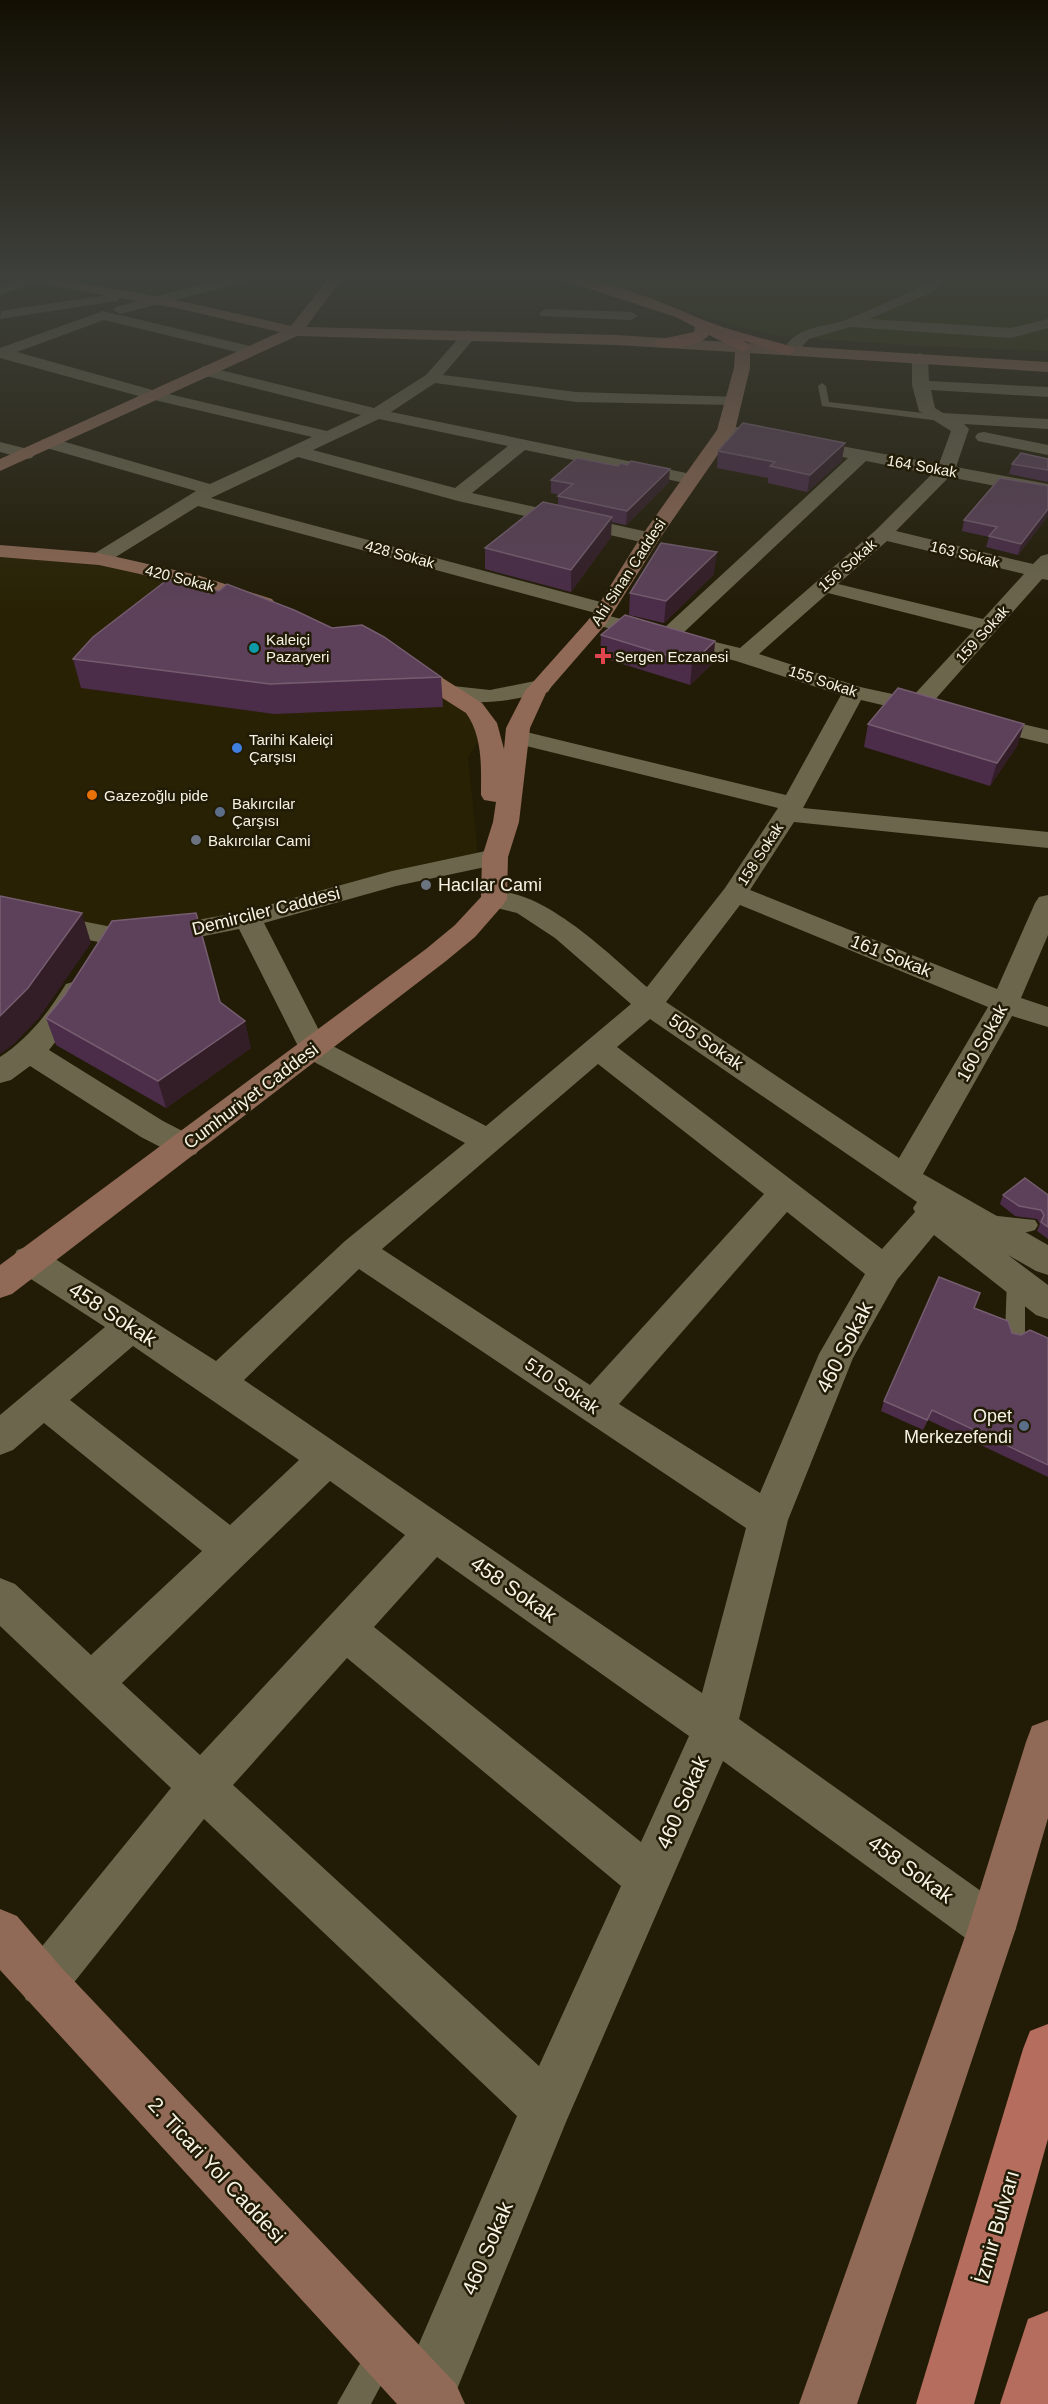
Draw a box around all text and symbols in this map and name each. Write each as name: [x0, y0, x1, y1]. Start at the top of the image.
street label: 164 Sokak: [886, 451, 959, 481]
street label: Ahi Sinan Caddesi: [587, 516, 669, 628]
street label: 156 Sokak: [815, 535, 880, 595]
street label: 428 Sokak: [364, 537, 437, 572]
street label: 163 Sokak: [929, 537, 1002, 571]
street label: 420 Sokak: [144, 561, 217, 595]
street label: 159 Sokak: [952, 602, 1012, 666]
place label: Kaleiçi Pazaryeri: [266, 631, 329, 665]
marker: Kaleiçi Pazaryeri: [247, 641, 261, 655]
place label: Sergen Eczanesi: [615, 648, 728, 665]
marker: Sergen Eczanesi: [596, 649, 610, 663]
street label: 155 Sokak: [787, 662, 860, 700]
place label: Tarihi Kaleiçi Çarşısı: [249, 731, 333, 765]
marker: Tarihi Kaleiçi Çarşısı: [230, 741, 244, 755]
place label: Gazezoğlu pide: [104, 787, 208, 804]
marker: Gazezoğlu pide: [85, 788, 99, 802]
place label: Bakırcılar Çarşısı: [232, 795, 295, 829]
marker: Bakırcılar Çarşısı: [213, 805, 227, 819]
street label: 158 Sokak: [734, 819, 787, 888]
place label: Bakırcılar Cami: [208, 832, 311, 849]
marker: Bakırcılar Cami: [189, 833, 203, 847]
place label: Hacılar Cami: [438, 875, 542, 895]
marker: Hacılar Cami: [419, 878, 433, 892]
street label: Demirciler Caddesi: [190, 883, 342, 939]
street label: 161 Sokak: [848, 931, 935, 982]
street label: 160 Sokak: [953, 1000, 1012, 1085]
street label: 505 Sokak: [665, 1010, 748, 1075]
street label: Cumhuriyet Caddesi: [180, 1039, 322, 1153]
street label: 458 Sokak: [65, 1277, 161, 1351]
street label: 460 Sokak: [811, 1297, 877, 1396]
street label: 510 Sokak: [521, 1354, 604, 1419]
place label: Opet Merkezefendi: [904, 1406, 1012, 1447]
marker: Opet Merkezefendi: [1017, 1419, 1031, 1433]
street label: 458 Sokak: [467, 1551, 562, 1627]
street label: 460 Sokak: [651, 1752, 713, 1852]
street label: 458 Sokak: [864, 1831, 958, 1908]
street label: 2. Ticari Yol Caddesi: [144, 2093, 290, 2247]
street label: İzmir Bulvarı: [969, 2168, 1023, 2286]
street label: 460 Sokak: [457, 2197, 517, 2298]

